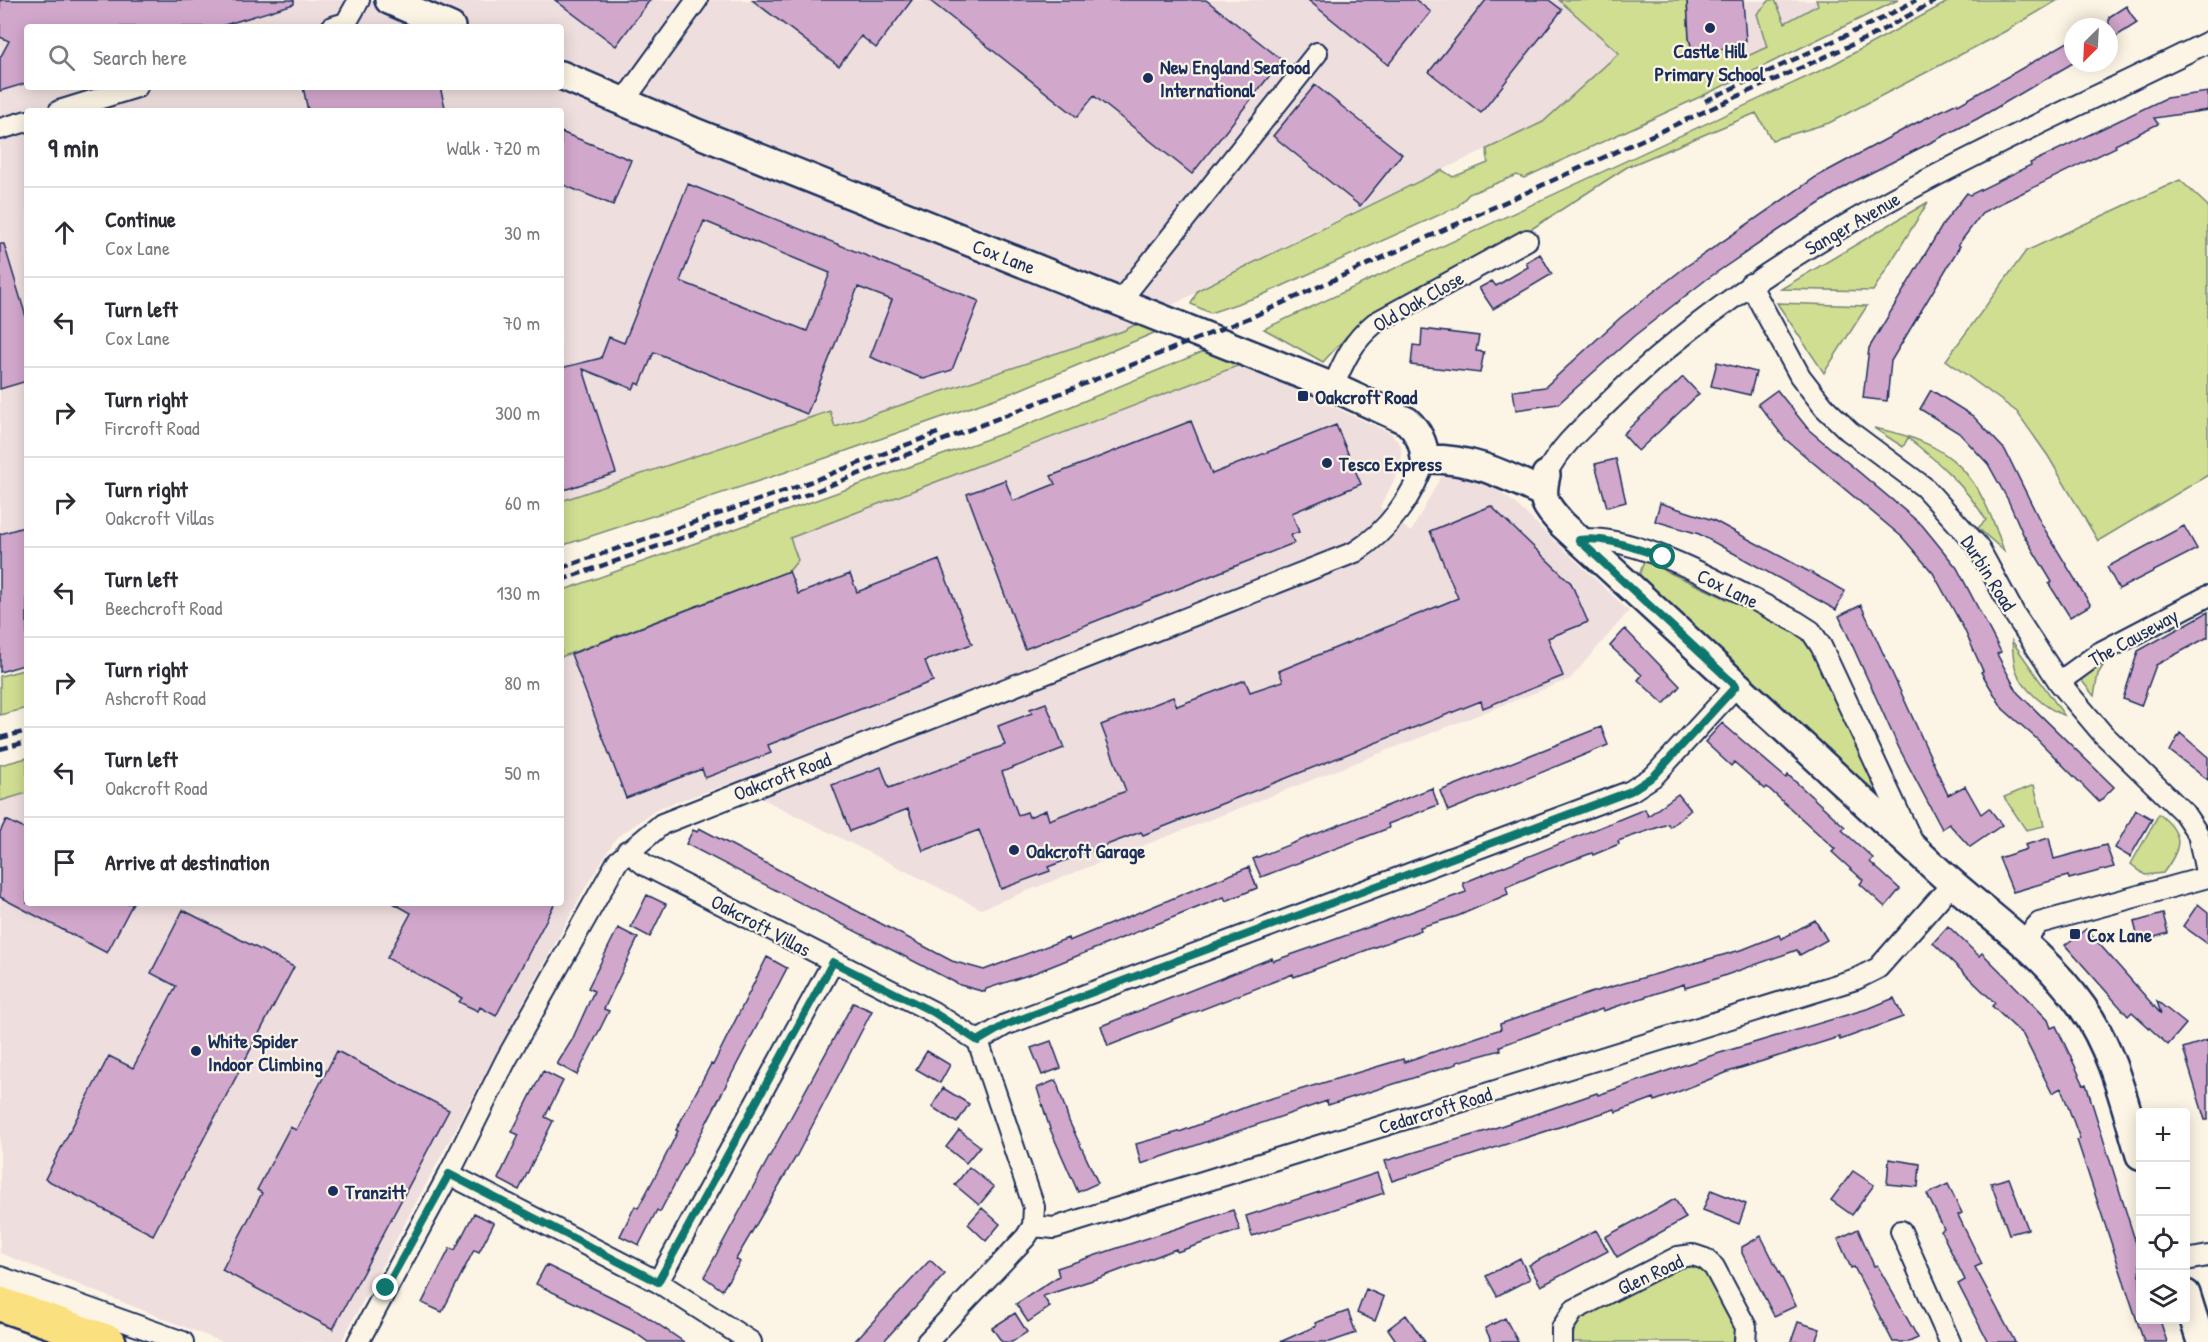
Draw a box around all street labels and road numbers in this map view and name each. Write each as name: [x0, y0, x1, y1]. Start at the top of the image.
street label: Sanger Avenue: [1799, 185, 1905, 261]
street label: Cox Lane: [969, 232, 1039, 280]
street label: Old Oak Close: [1368, 264, 1468, 338]
street label: Durbin Road: [1955, 530, 2023, 616]
street label: Cox Lane: [1693, 562, 1763, 614]
street label: The Causeway: [2083, 601, 2183, 673]
street label: Oakcroft Road: [729, 745, 835, 807]
street label: Oakcroft Villas: [706, 887, 816, 963]
street label: Cedarcroft Road: [1375, 1080, 1495, 1140]
street label: Glen Road: [1613, 1247, 1687, 1301]

